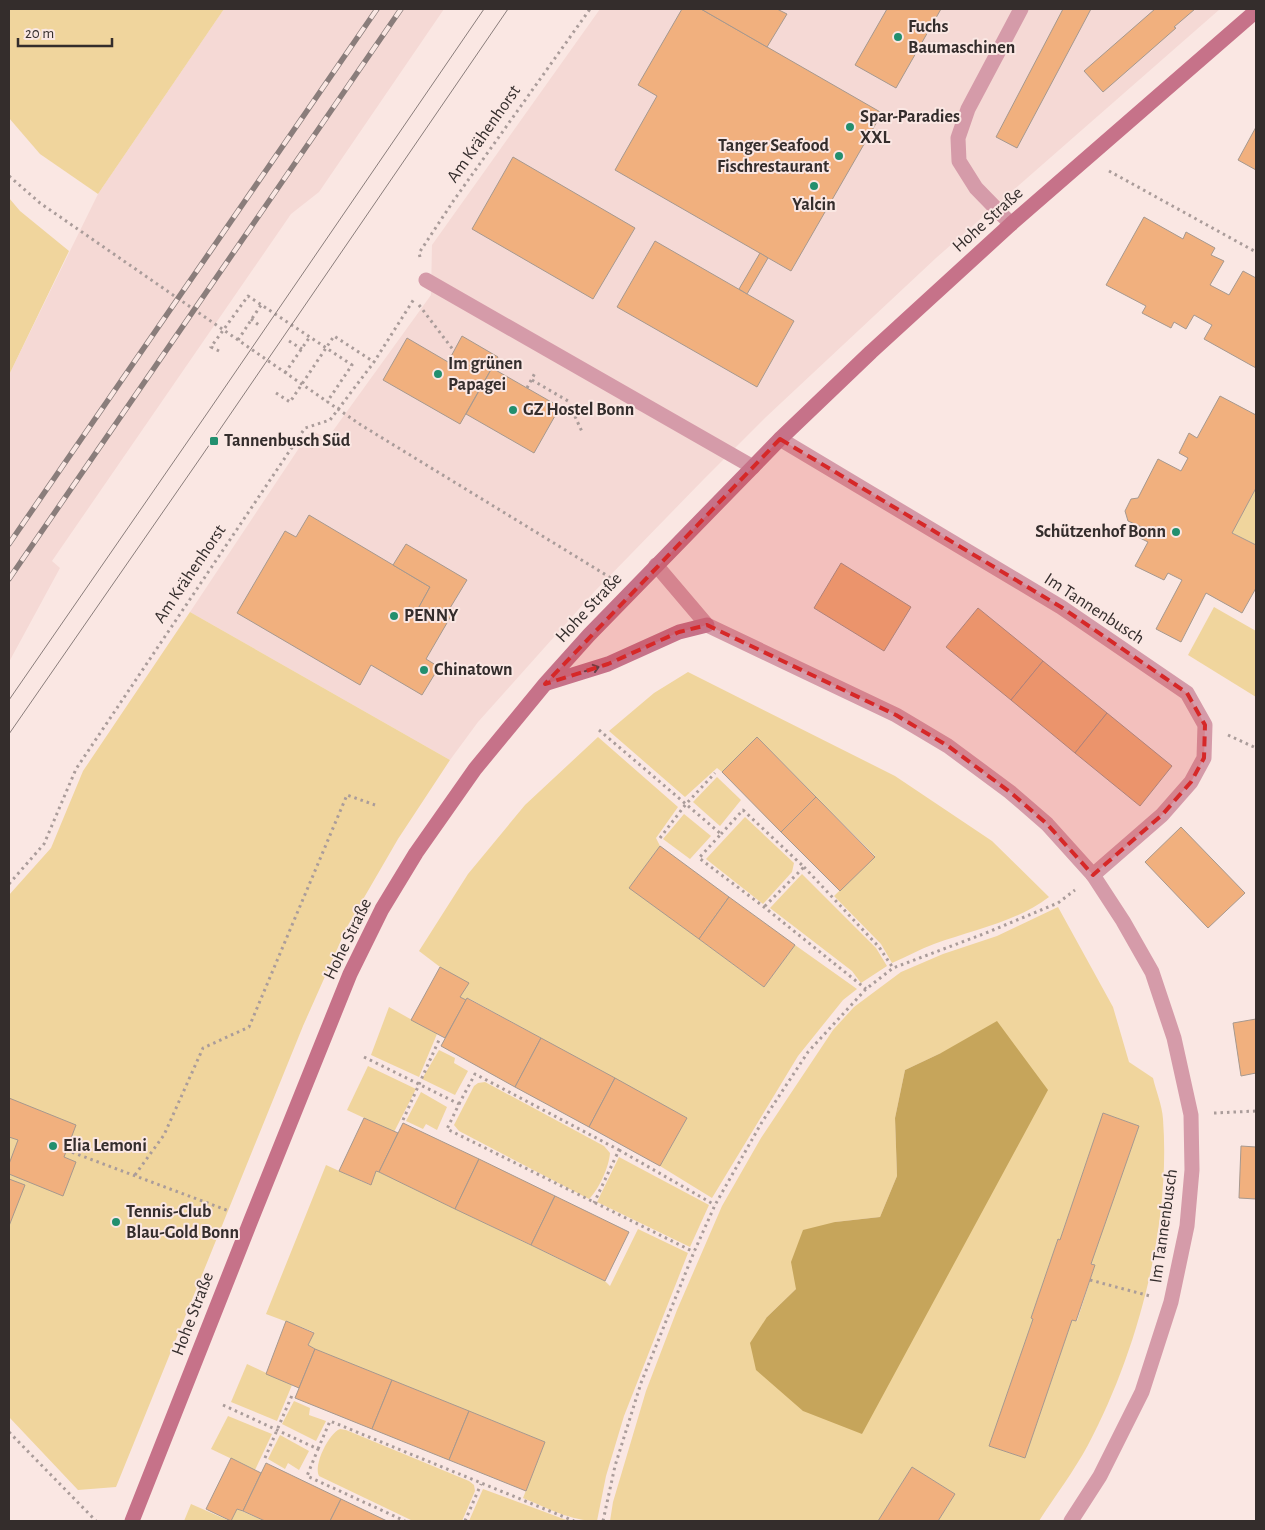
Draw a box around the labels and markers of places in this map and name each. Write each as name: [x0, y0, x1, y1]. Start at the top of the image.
place label: Fuchs Baumaschinen: [908, 18, 1015, 57]
marker: Fuchs Baumaschinen: [892, 31, 904, 43]
place label: Spar-Paradies XXL: [860, 108, 960, 147]
marker: Spar-Paradies XXL: [844, 121, 856, 133]
place label: Tanger Seafood Fischrestaurant: [717, 137, 830, 176]
marker: Tanger Seafood Fischrestaurant: [833, 150, 845, 162]
marker: Yalcin: [808, 180, 820, 192]
place label: Yalcin: [792, 196, 836, 214]
place label: Im grünen Papagei: [448, 355, 523, 394]
marker: Im grünen Papagei: [432, 368, 444, 380]
place label: GZ Hostel Bonn: [523, 401, 634, 419]
marker: GZ Hostel Bonn: [507, 404, 519, 416]
place label: Tannenbusch Süd: [224, 432, 351, 450]
marker: Tannenbusch Süd: [208, 435, 220, 447]
place label: Schützenhof Bonn: [1035, 523, 1166, 541]
marker: Schützenhof Bonn: [1170, 526, 1182, 538]
place label: PENNY: [404, 607, 459, 625]
marker: PENNY: [388, 610, 400, 622]
place label: Chinatown: [434, 661, 513, 679]
marker: Chinatown: [418, 664, 430, 676]
place label: Elia Lemoni: [63, 1137, 147, 1155]
marker: Elia Lemoni: [47, 1140, 59, 1152]
place label: Tennis-Club Blau-Gold Bonn: [126, 1203, 239, 1242]
marker: Tennis-Club Blau-Gold Bonn: [110, 1216, 122, 1228]

